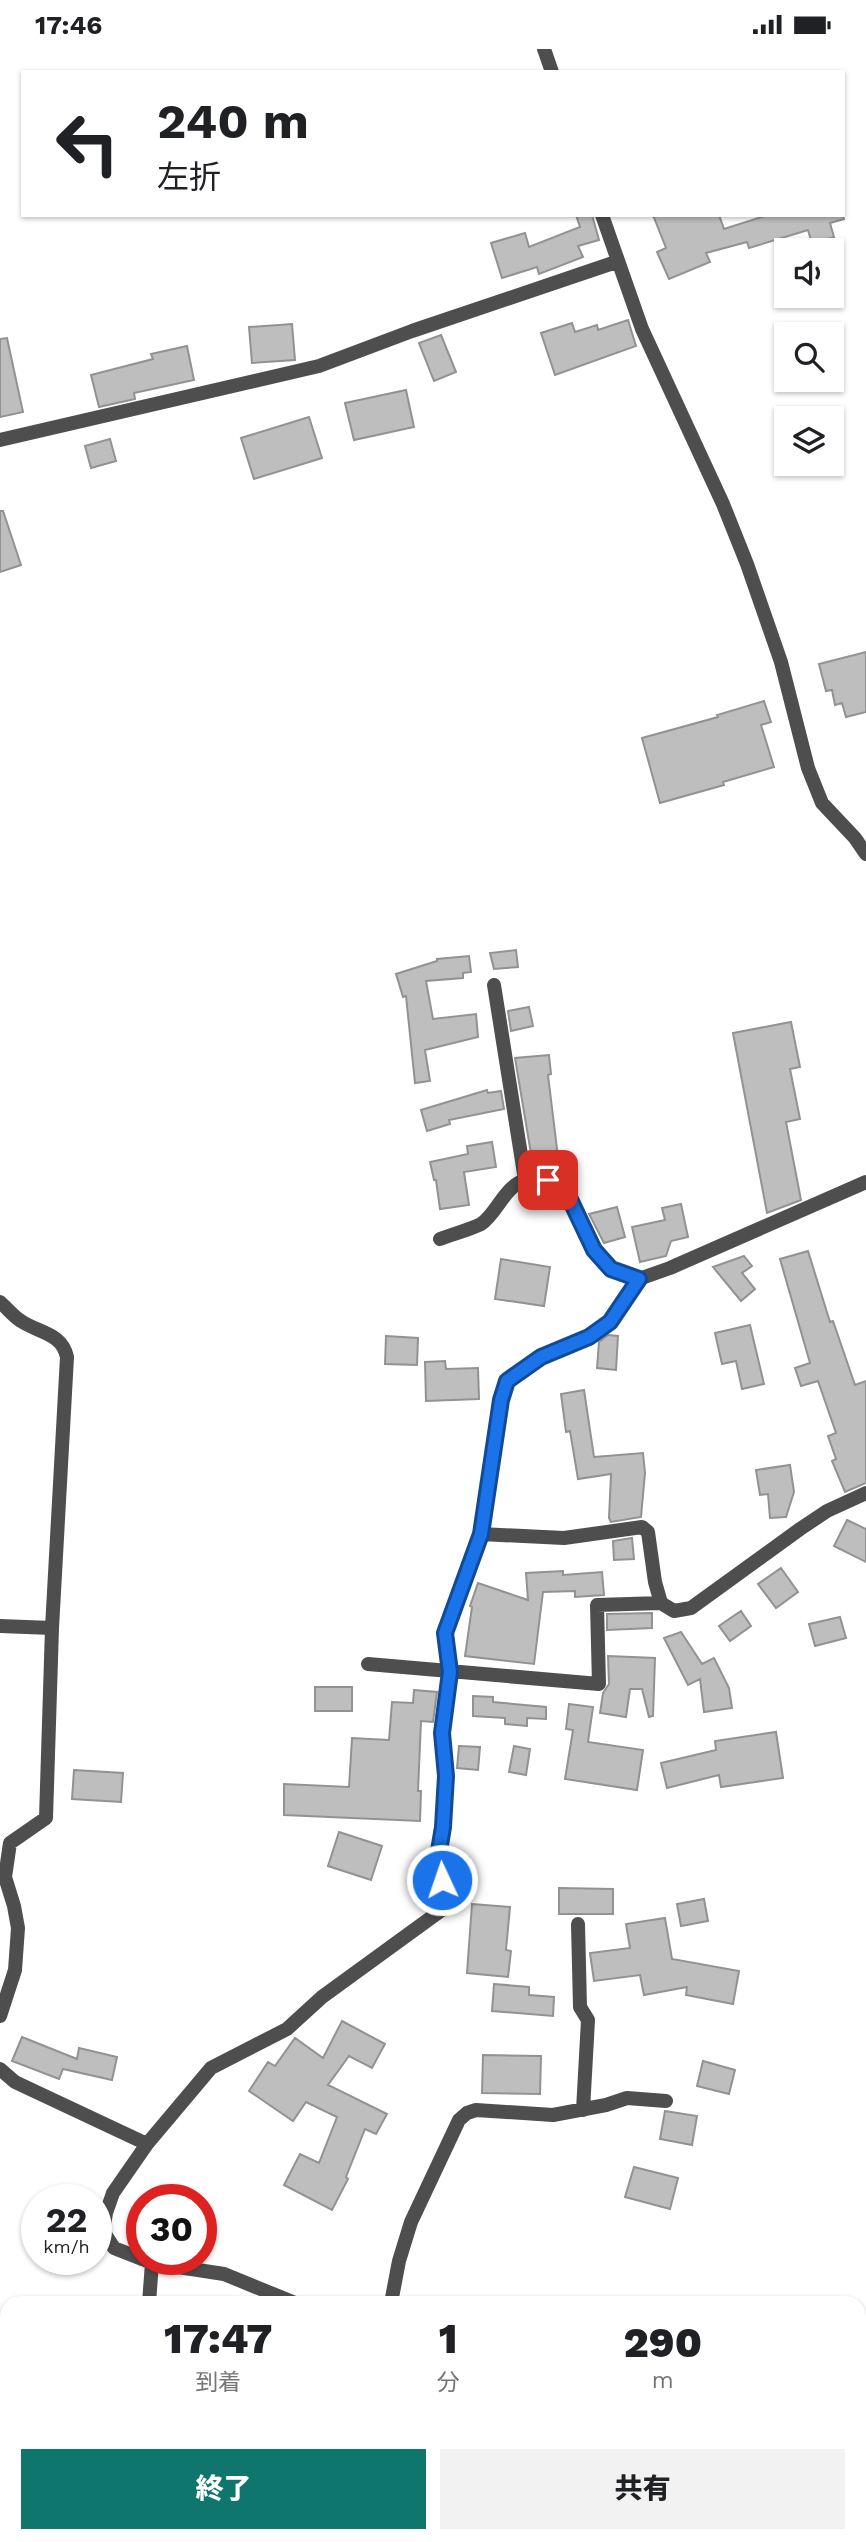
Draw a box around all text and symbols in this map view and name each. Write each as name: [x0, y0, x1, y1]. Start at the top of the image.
text: 17:46: [35, 10, 102, 40]
text: 240 m: [157, 92, 309, 150]
icon: left: [42, 98, 133, 189]
text: 左折: [157, 158, 221, 196]
map controls: [774, 238, 844, 476]
button: sound: [774, 238, 844, 308]
button: search: [774, 322, 844, 392]
button: layers: [774, 406, 844, 476]
pin: [518, 1150, 578, 1210]
icon: arrive: [529, 1161, 567, 1199]
position arrow: [405, 1843, 479, 1917]
speed limit sign: 30: [126, 2184, 217, 2275]
text: 22: [46, 2199, 87, 2241]
text: km/h: [43, 2236, 90, 2257]
text: 17:47: [164, 2314, 273, 2363]
text: 1: [439, 2314, 457, 2363]
text: 290: [624, 2318, 702, 2367]
text: m: [652, 2367, 674, 2394]
text: 到着: [195, 2369, 241, 2396]
text: 分: [437, 2369, 460, 2396]
button: 終了: [21, 2449, 426, 2529]
button: 共有: [440, 2449, 845, 2529]

